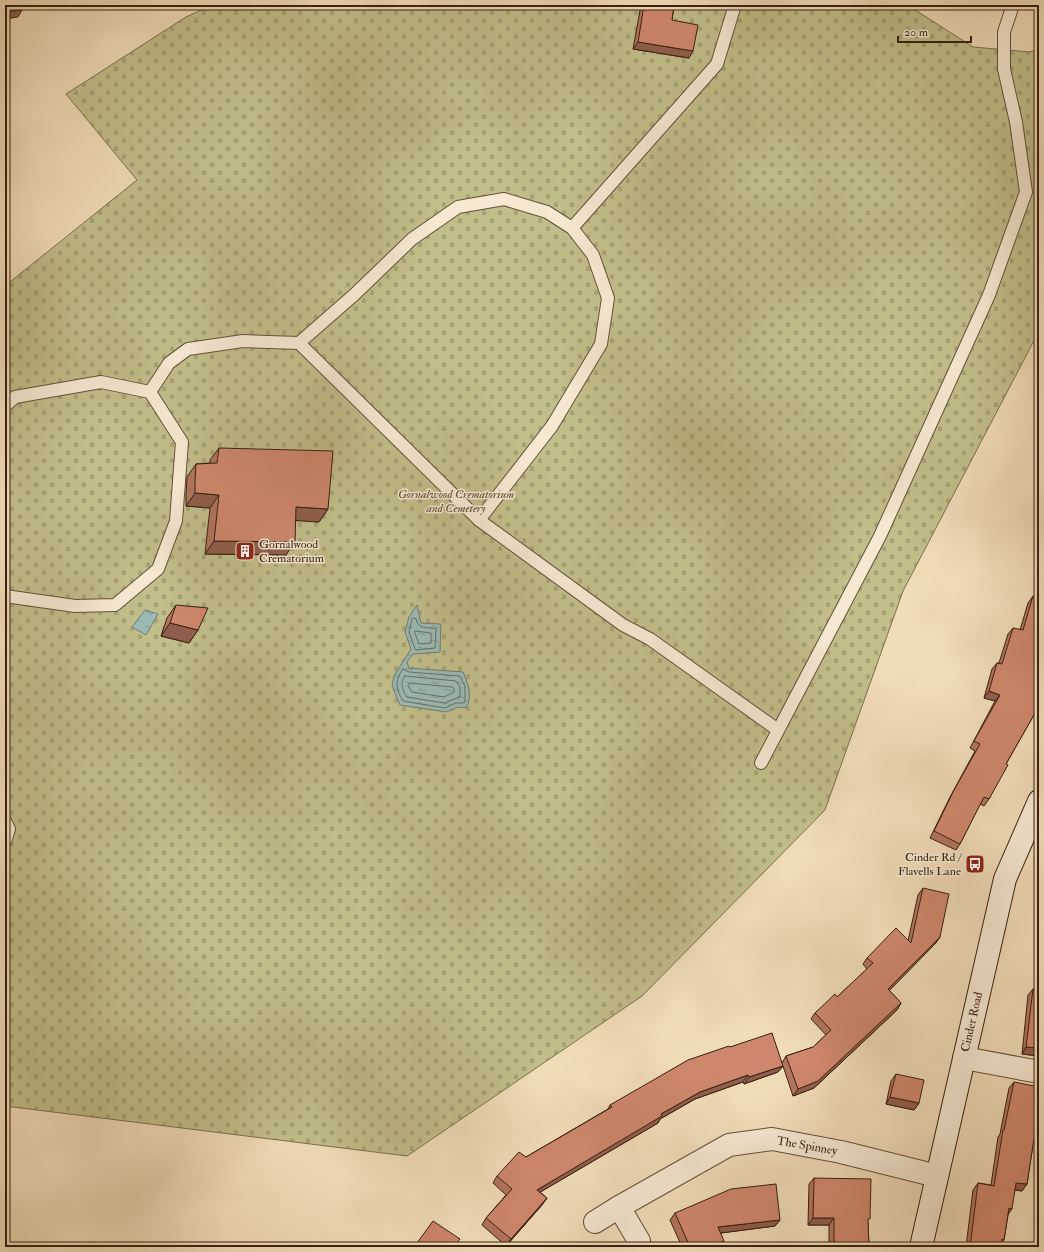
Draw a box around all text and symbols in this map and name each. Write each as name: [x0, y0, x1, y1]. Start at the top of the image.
scale bar: [898, 18, 971, 44]
text: 20 m: [904, 25, 929, 40]
park label: Gornalwood Crematorium and Cemetery: [398, 487, 514, 516]
place label: Gornalwood Crematorium: [259, 537, 325, 566]
building icon: Gornalwood Crematorium: [234, 540, 256, 562]
place label: Cinder Rd / Flavells Lane: [898, 850, 963, 879]
bus stop icon: Cinder Rd / Flavells Lane: [964, 853, 986, 875]
street label: Cinder Road: [958, 990, 986, 1053]
street label: The Spinney: [776, 1133, 839, 1159]

